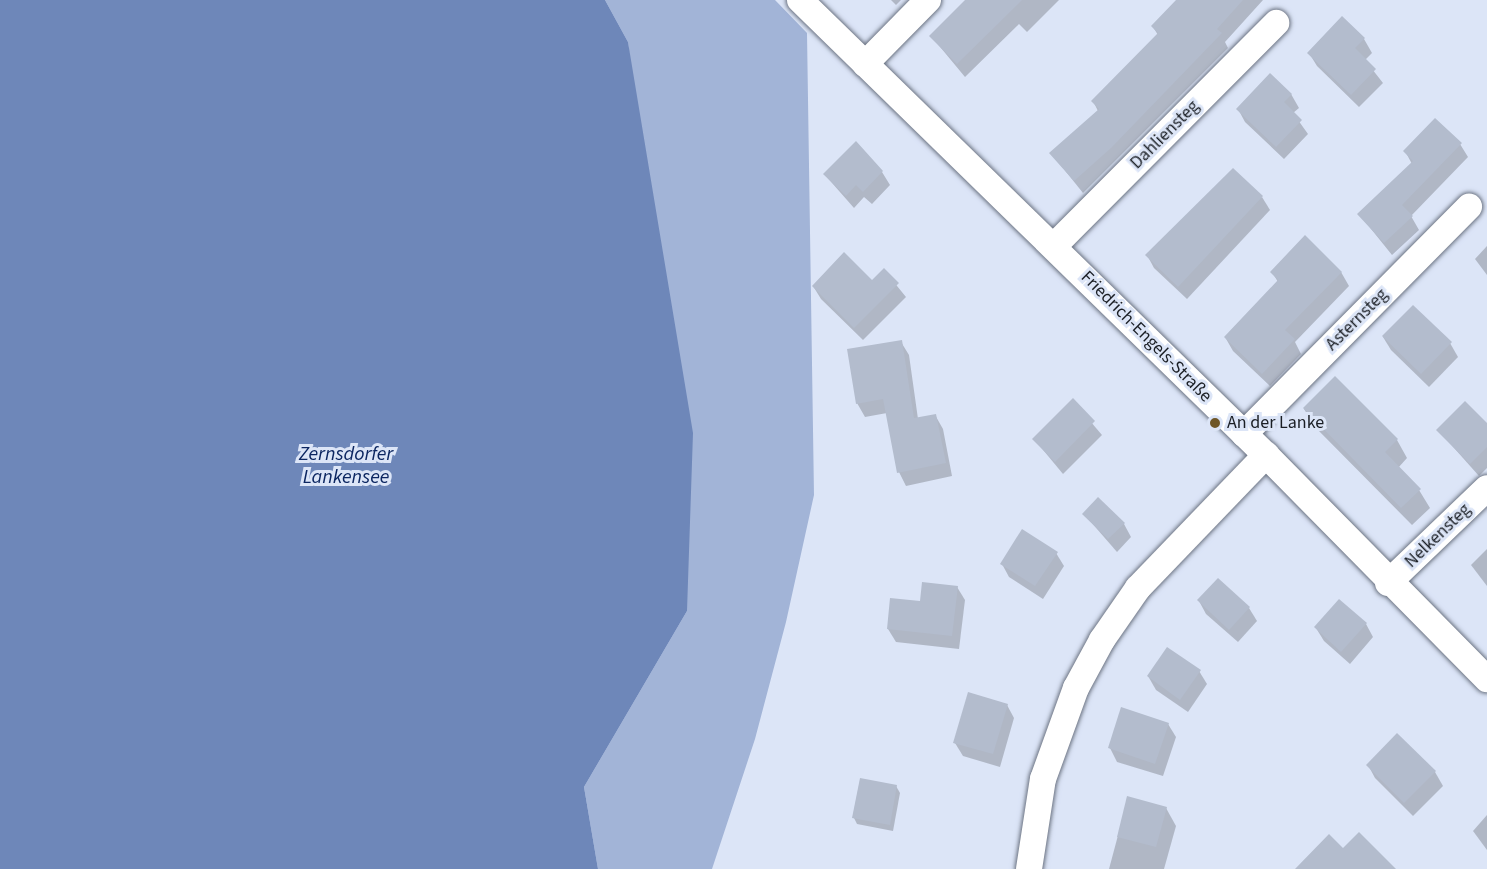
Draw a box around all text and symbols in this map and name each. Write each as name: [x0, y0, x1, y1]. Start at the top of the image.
street label: Dahliensteg: [1126, 96, 1204, 174]
street label: Friedrich-Engels-Straße: [1076, 267, 1216, 407]
street label: Asternsteg: [1321, 284, 1393, 356]
place label: An der Lanke: [1227, 412, 1324, 434]
marker: An der Lanke: [1208, 416, 1222, 430]
water label: Zernsdorfer Lankensee: [299, 442, 393, 489]
street label: Nelkensteg: [1401, 499, 1475, 573]

